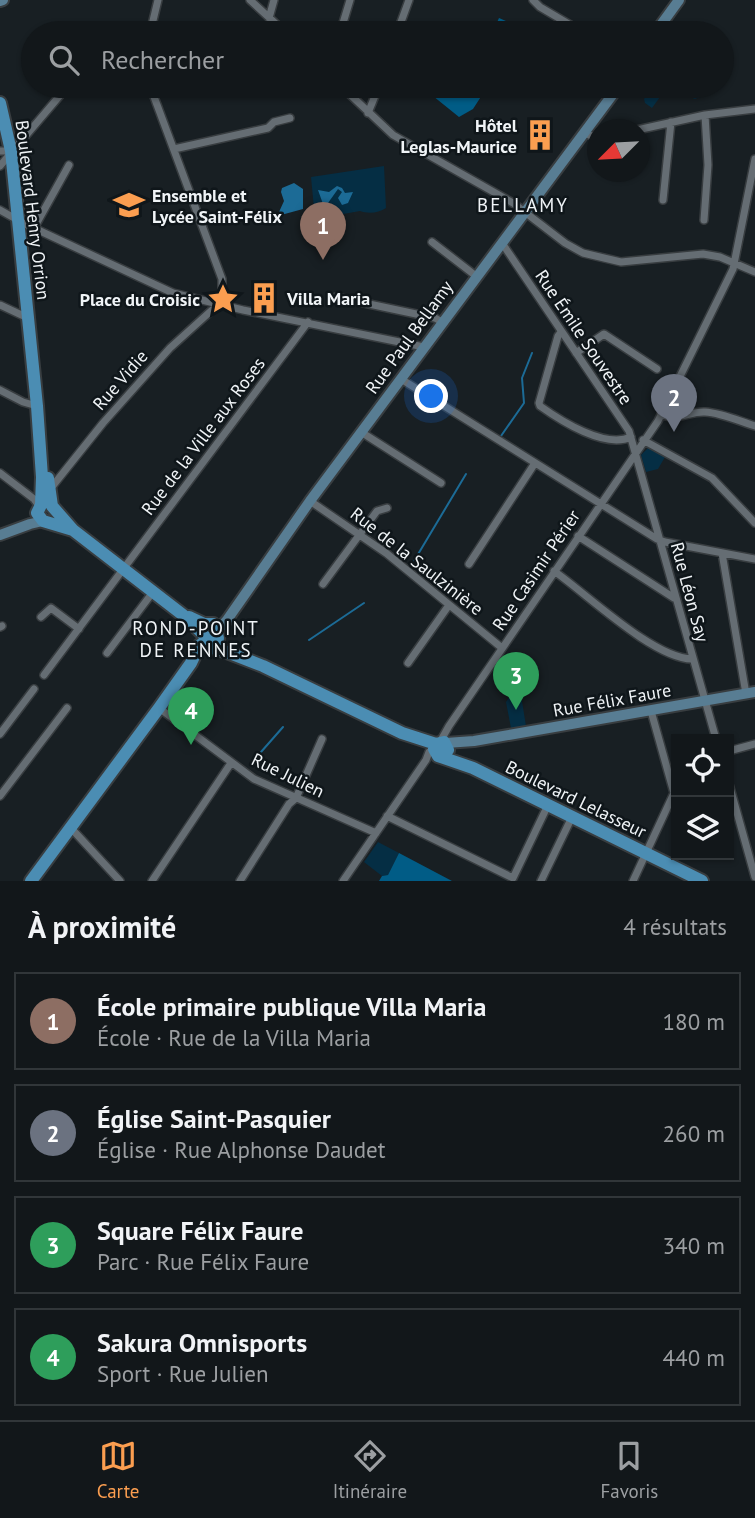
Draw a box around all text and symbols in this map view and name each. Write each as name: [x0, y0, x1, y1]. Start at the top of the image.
search box: [21, 21, 734, 98]
icon: search: [45, 41, 83, 79]
text: Rechercher: [101, 43, 224, 76]
place label: Hôtel Leglas-Maurice: [401, 114, 518, 158]
building icon: Hôtel Leglas-Maurice: [523, 118, 557, 152]
street label: Boulevard Henry Orrion: [11, 119, 55, 301]
north arrow: [587, 119, 650, 182]
place label: Ensemble et Lycée Saint-Félix: [152, 184, 282, 228]
school or university icon: Ensemble et Lycée Saint-Félix: [112, 188, 146, 222]
district label: BELLAMY: [477, 193, 569, 217]
pin: 1: [300, 202, 346, 260]
street label: Rue Émile Souvestre: [530, 265, 638, 409]
street label: Rue Paul Bellamy: [360, 275, 458, 398]
building icon: Villa Maria: [247, 281, 281, 315]
place icon: Place du Croisic: [206, 282, 240, 316]
place label: Villa Maria: [286, 287, 370, 310]
place label: Place du Croisic: [80, 288, 200, 311]
street label: Rue Vidie: [88, 345, 152, 415]
street label: Rue de la Ville aux Roses: [136, 353, 270, 519]
pin: 2: [651, 374, 697, 432]
your location: [414, 379, 448, 413]
street label: Rue de la Saulzinière: [346, 502, 488, 620]
street label: Rue Casimir Périer: [487, 505, 585, 635]
street label: Rue Léon Say: [666, 539, 715, 645]
district label: ROND-POINT DE RENNES: [132, 616, 260, 662]
pin: 3: [493, 652, 539, 710]
street label: Rue Félix Faure: [551, 678, 673, 722]
pin: 4: [168, 687, 214, 745]
map controls: [671, 734, 734, 860]
button: locate: [671, 734, 734, 797]
street label: Rue Julien: [248, 748, 328, 802]
street label: Boulevard Lelasseur: [502, 755, 650, 843]
button: layers: [671, 797, 734, 860]
text: À proximité: [28, 907, 176, 946]
text: 4 résultats: [623, 912, 727, 941]
text: École primaire publique Villa Maria: [97, 990, 486, 1023]
text: 1: [46, 1007, 60, 1036]
text: 180 m: [663, 1007, 725, 1036]
text: École · Rue de la Villa Maria: [97, 1023, 371, 1052]
text: Église Saint-Pasquier: [97, 1102, 331, 1135]
text: 2: [46, 1119, 60, 1148]
text: 260 m: [663, 1119, 725, 1148]
text: Église · Rue Alphonse Daudet: [97, 1135, 386, 1164]
text: Square Félix Faure: [97, 1214, 303, 1247]
text: 3: [46, 1231, 60, 1260]
text: 340 m: [663, 1231, 725, 1260]
text: Parc · Rue Félix Faure: [97, 1247, 309, 1276]
text: Sakura Omnisports: [97, 1326, 307, 1359]
text: 4: [46, 1343, 60, 1372]
text: 440 m: [663, 1343, 725, 1372]
text: Sport · Rue Julien: [97, 1359, 269, 1388]
tab: Carte: [97, 1437, 140, 1503]
tab: Itinéraire: [333, 1437, 407, 1503]
tab: Favoris: [600, 1437, 658, 1503]

